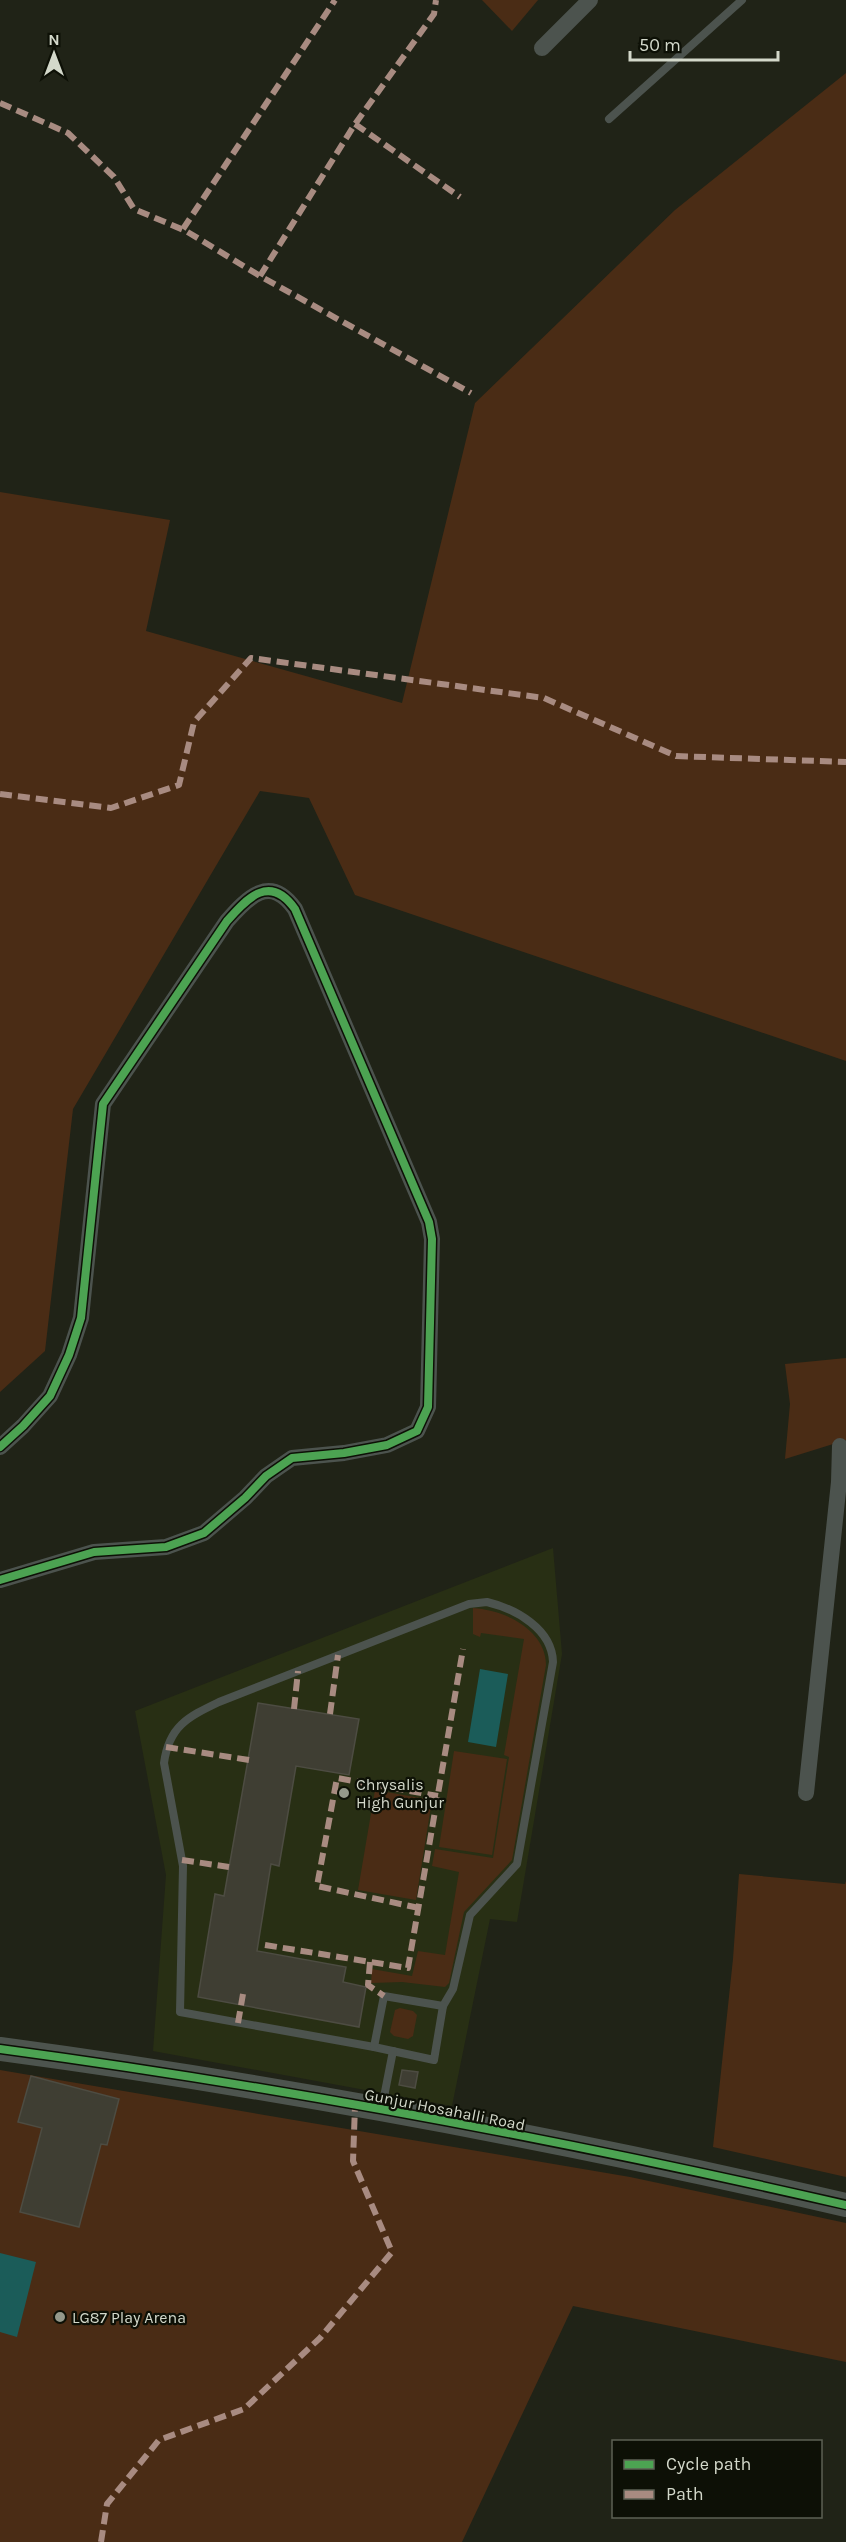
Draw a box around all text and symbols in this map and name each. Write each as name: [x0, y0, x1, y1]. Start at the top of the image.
north arrow: [24, 24, 84, 84]
scale bar: [630, 24, 778, 62]
text: N: [48, 30, 60, 49]
text: 50 m: [639, 34, 681, 56]
place label: Chrysalis High Gunjur: [356, 1775, 444, 1812]
marker: Chrysalis High Gunjur: [337, 1786, 351, 1800]
street label: Gunjur Hosahalli Road: [363, 2085, 527, 2134]
place label: LG87 Play Arena: [72, 2308, 186, 2327]
marker: LG87 Play Arena: [53, 2310, 67, 2324]
legend: [612, 2440, 822, 2518]
text: Cycle path: [666, 2453, 751, 2475]
text: Path: [666, 2483, 704, 2505]

